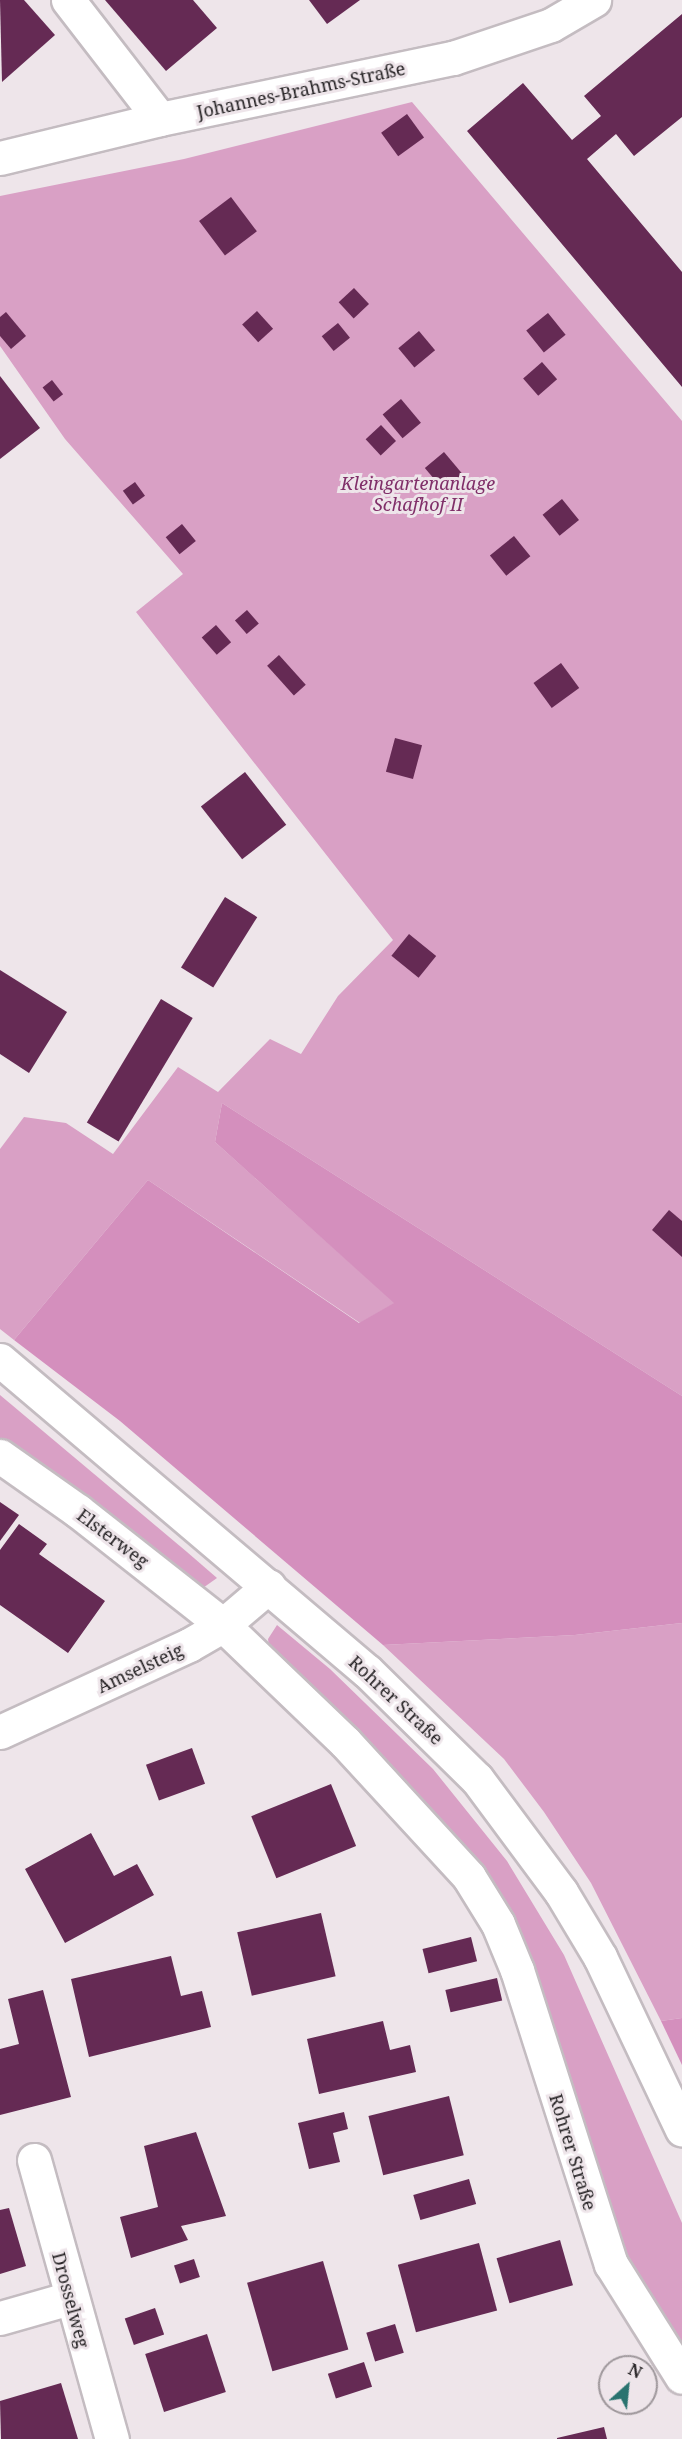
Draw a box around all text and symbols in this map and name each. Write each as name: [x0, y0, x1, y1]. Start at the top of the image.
street label: Johannes-Brahms-Straße: [195, 57, 407, 123]
park label: Kleingartenanlage Schafhof II: [341, 473, 495, 516]
street label: Elsterweg: [73, 1504, 153, 1572]
street label: Amselsteig: [93, 1639, 187, 1697]
street label: Rohrer Straße: [345, 1651, 447, 1749]
street label: Rohrer Straße: [545, 2091, 601, 2213]
street label: Drosselweg: [48, 2250, 94, 2350]
north arrow: [598, 2355, 658, 2415]
text: N: [625, 2358, 646, 2383]

